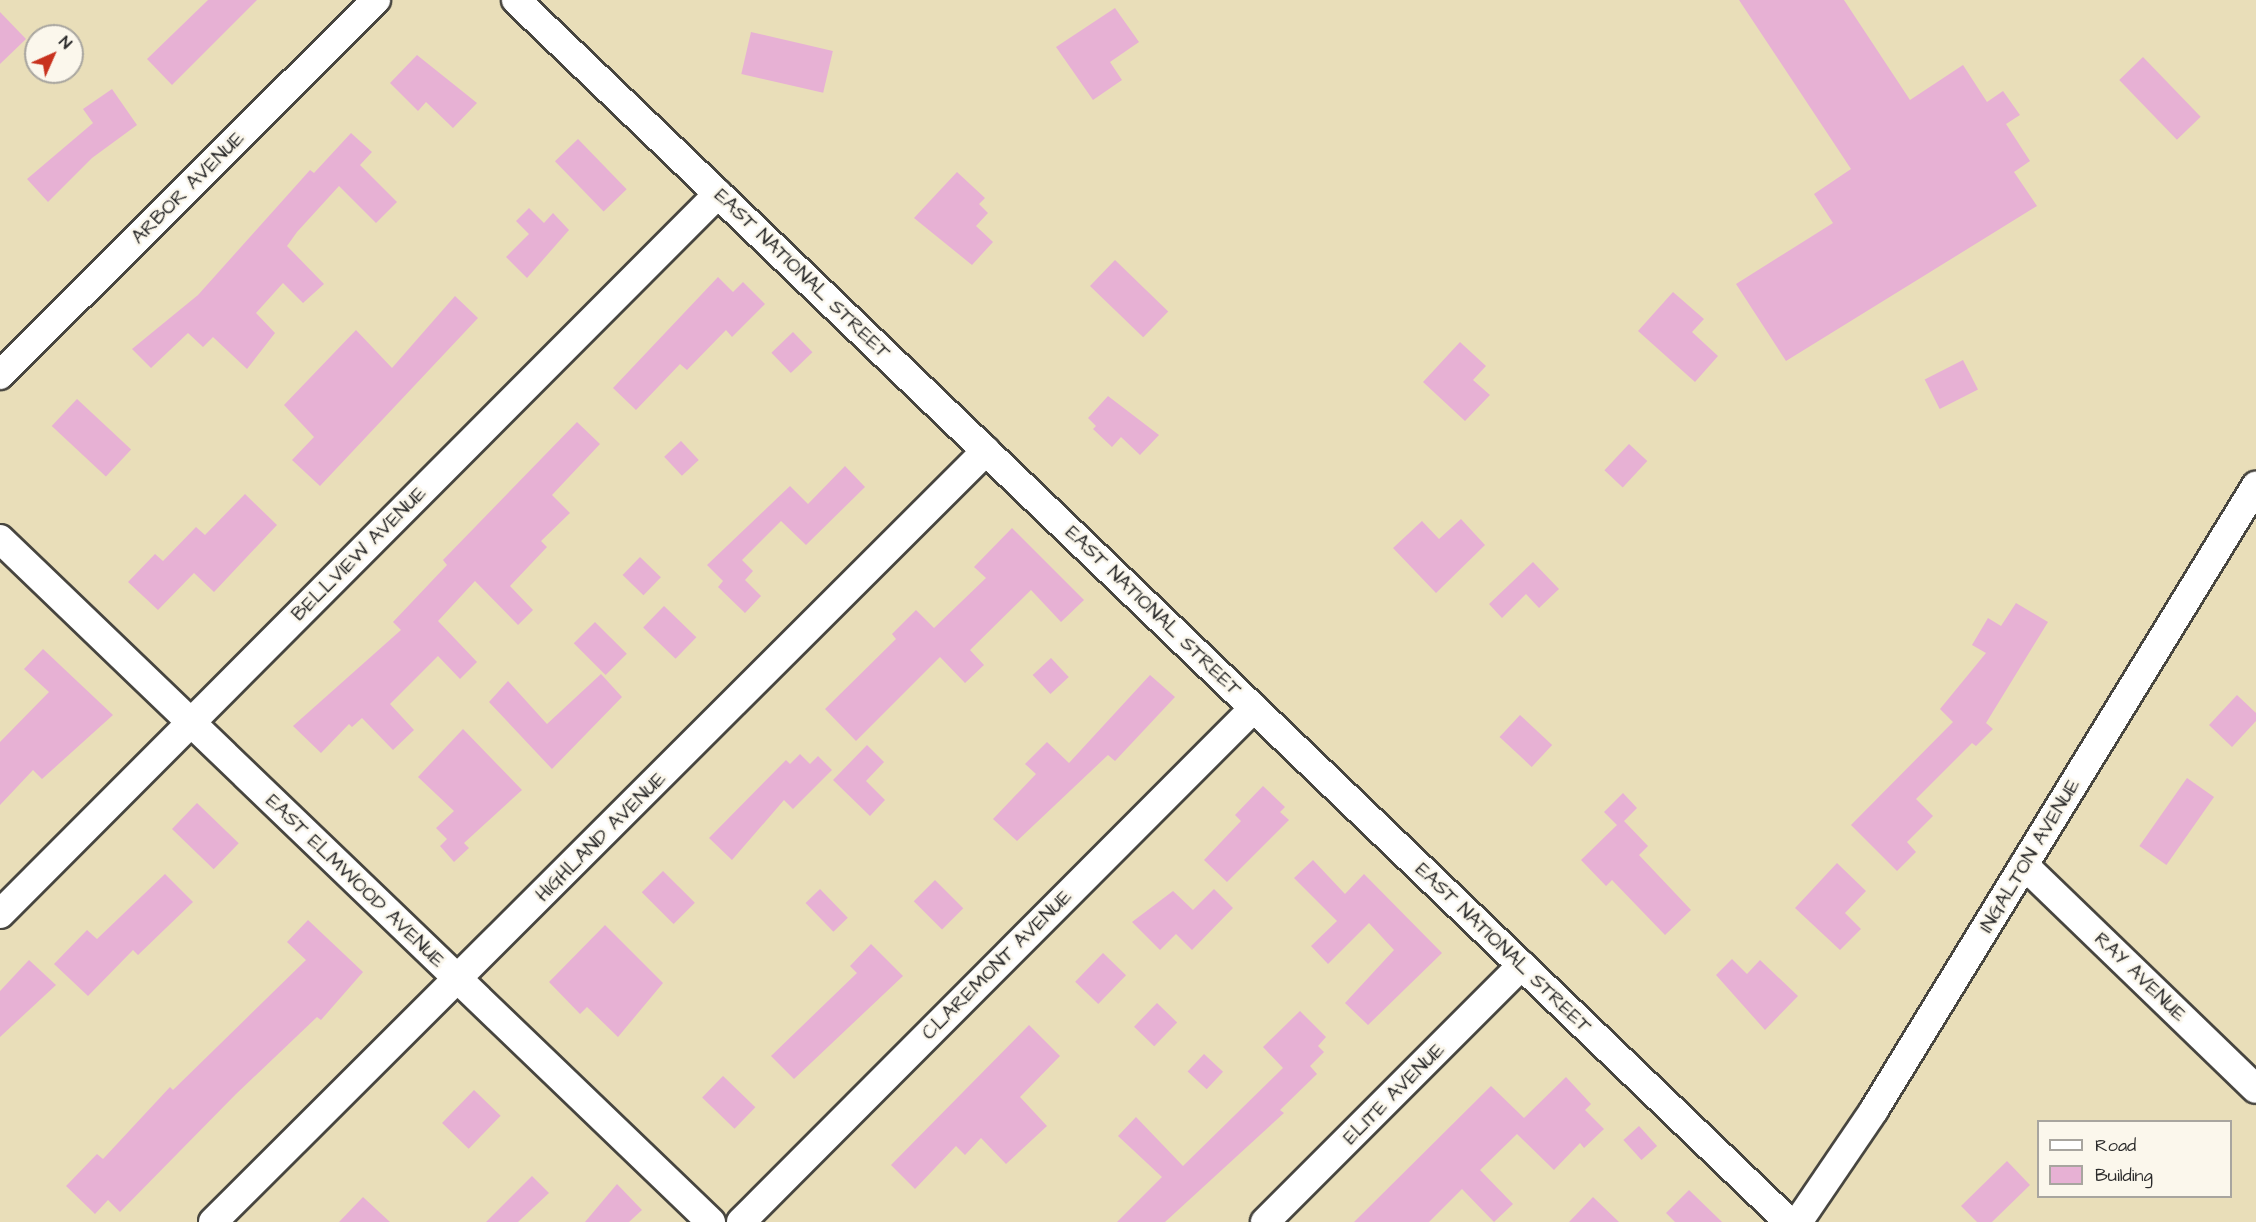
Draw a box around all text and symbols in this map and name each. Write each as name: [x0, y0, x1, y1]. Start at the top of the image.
north arrow: [24, 24, 84, 84]
text: N: [54, 31, 77, 54]
street label: ARBOR AVENUE: [127, 127, 249, 249]
street label: EAST NATIONAL STREET: [709, 184, 895, 364]
street label: BELLVIEW AVENUE: [287, 482, 431, 626]
street label: EAST NATIONAL STREET: [1060, 521, 1246, 701]
street label: HIGHLAND AVENUE: [531, 767, 671, 907]
street label: INGALTON AVENUE: [1975, 775, 2085, 937]
street label: EAST ELMWOOD AVENUE: [260, 789, 450, 973]
street label: EAST NATIONAL STREET: [1410, 858, 1596, 1038]
street label: CLAREMONT AVENUE: [917, 885, 1077, 1045]
street label: RAY AVENUE: [2089, 927, 2191, 1027]
street label: ELITE AVENUE: [1338, 1038, 1450, 1150]
legend: [2037, 1120, 2232, 1198]
text: Road: [2095, 1133, 2136, 1158]
text: Building: [2095, 1163, 2153, 1188]

